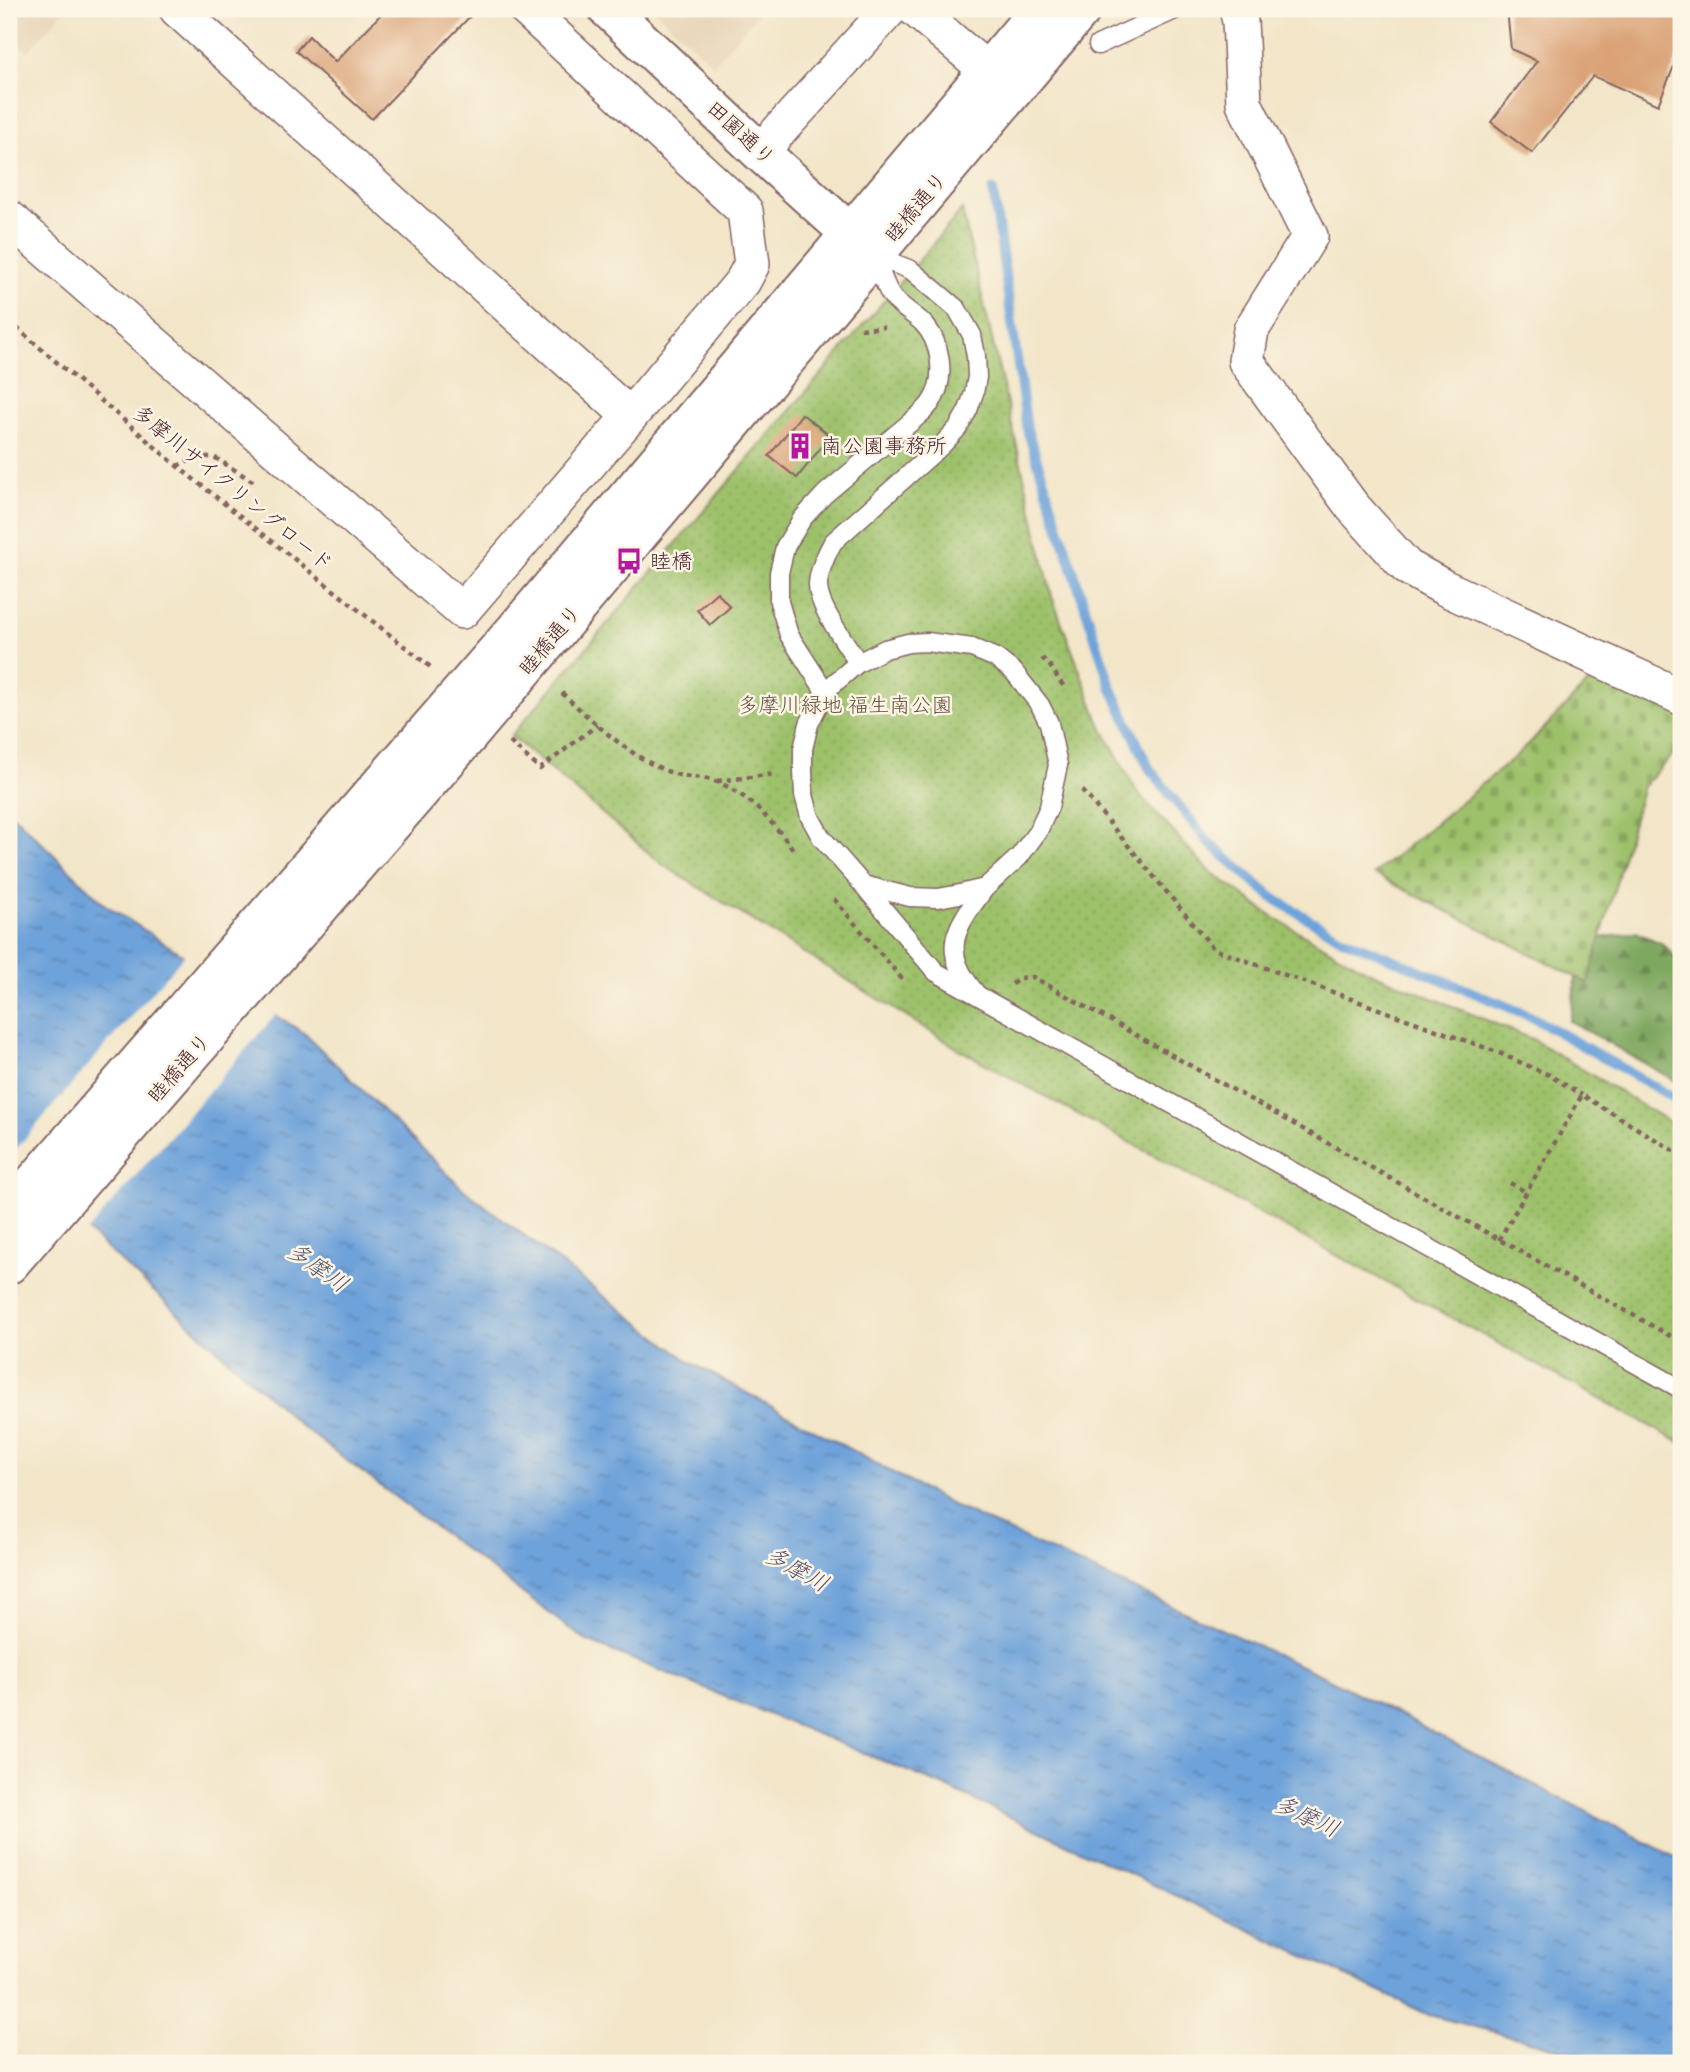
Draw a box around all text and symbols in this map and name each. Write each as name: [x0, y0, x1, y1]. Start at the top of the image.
street label: 田園通り: [701, 93, 782, 172]
street label: 睦橋通り: [878, 165, 954, 248]
street label: 多摩川サイクリングロード: [127, 398, 340, 578]
building icon: 南公園事務所: [785, 431, 815, 461]
place label: 南公園事務所: [821, 431, 947, 460]
bus stop icon: 睦橋: [614, 546, 644, 576]
place label: 睦橋: [650, 546, 692, 575]
street label: 睦橋通り: [512, 598, 588, 681]
park label: 多摩川緑地 福生南公園: [738, 690, 952, 719]
street label: 睦橋通り: [140, 1026, 217, 1109]
water label: 多摩川: [281, 1234, 355, 1299]
water label: 多摩川: [760, 1538, 835, 1599]
water label: 多摩川: [1269, 1787, 1345, 1844]

